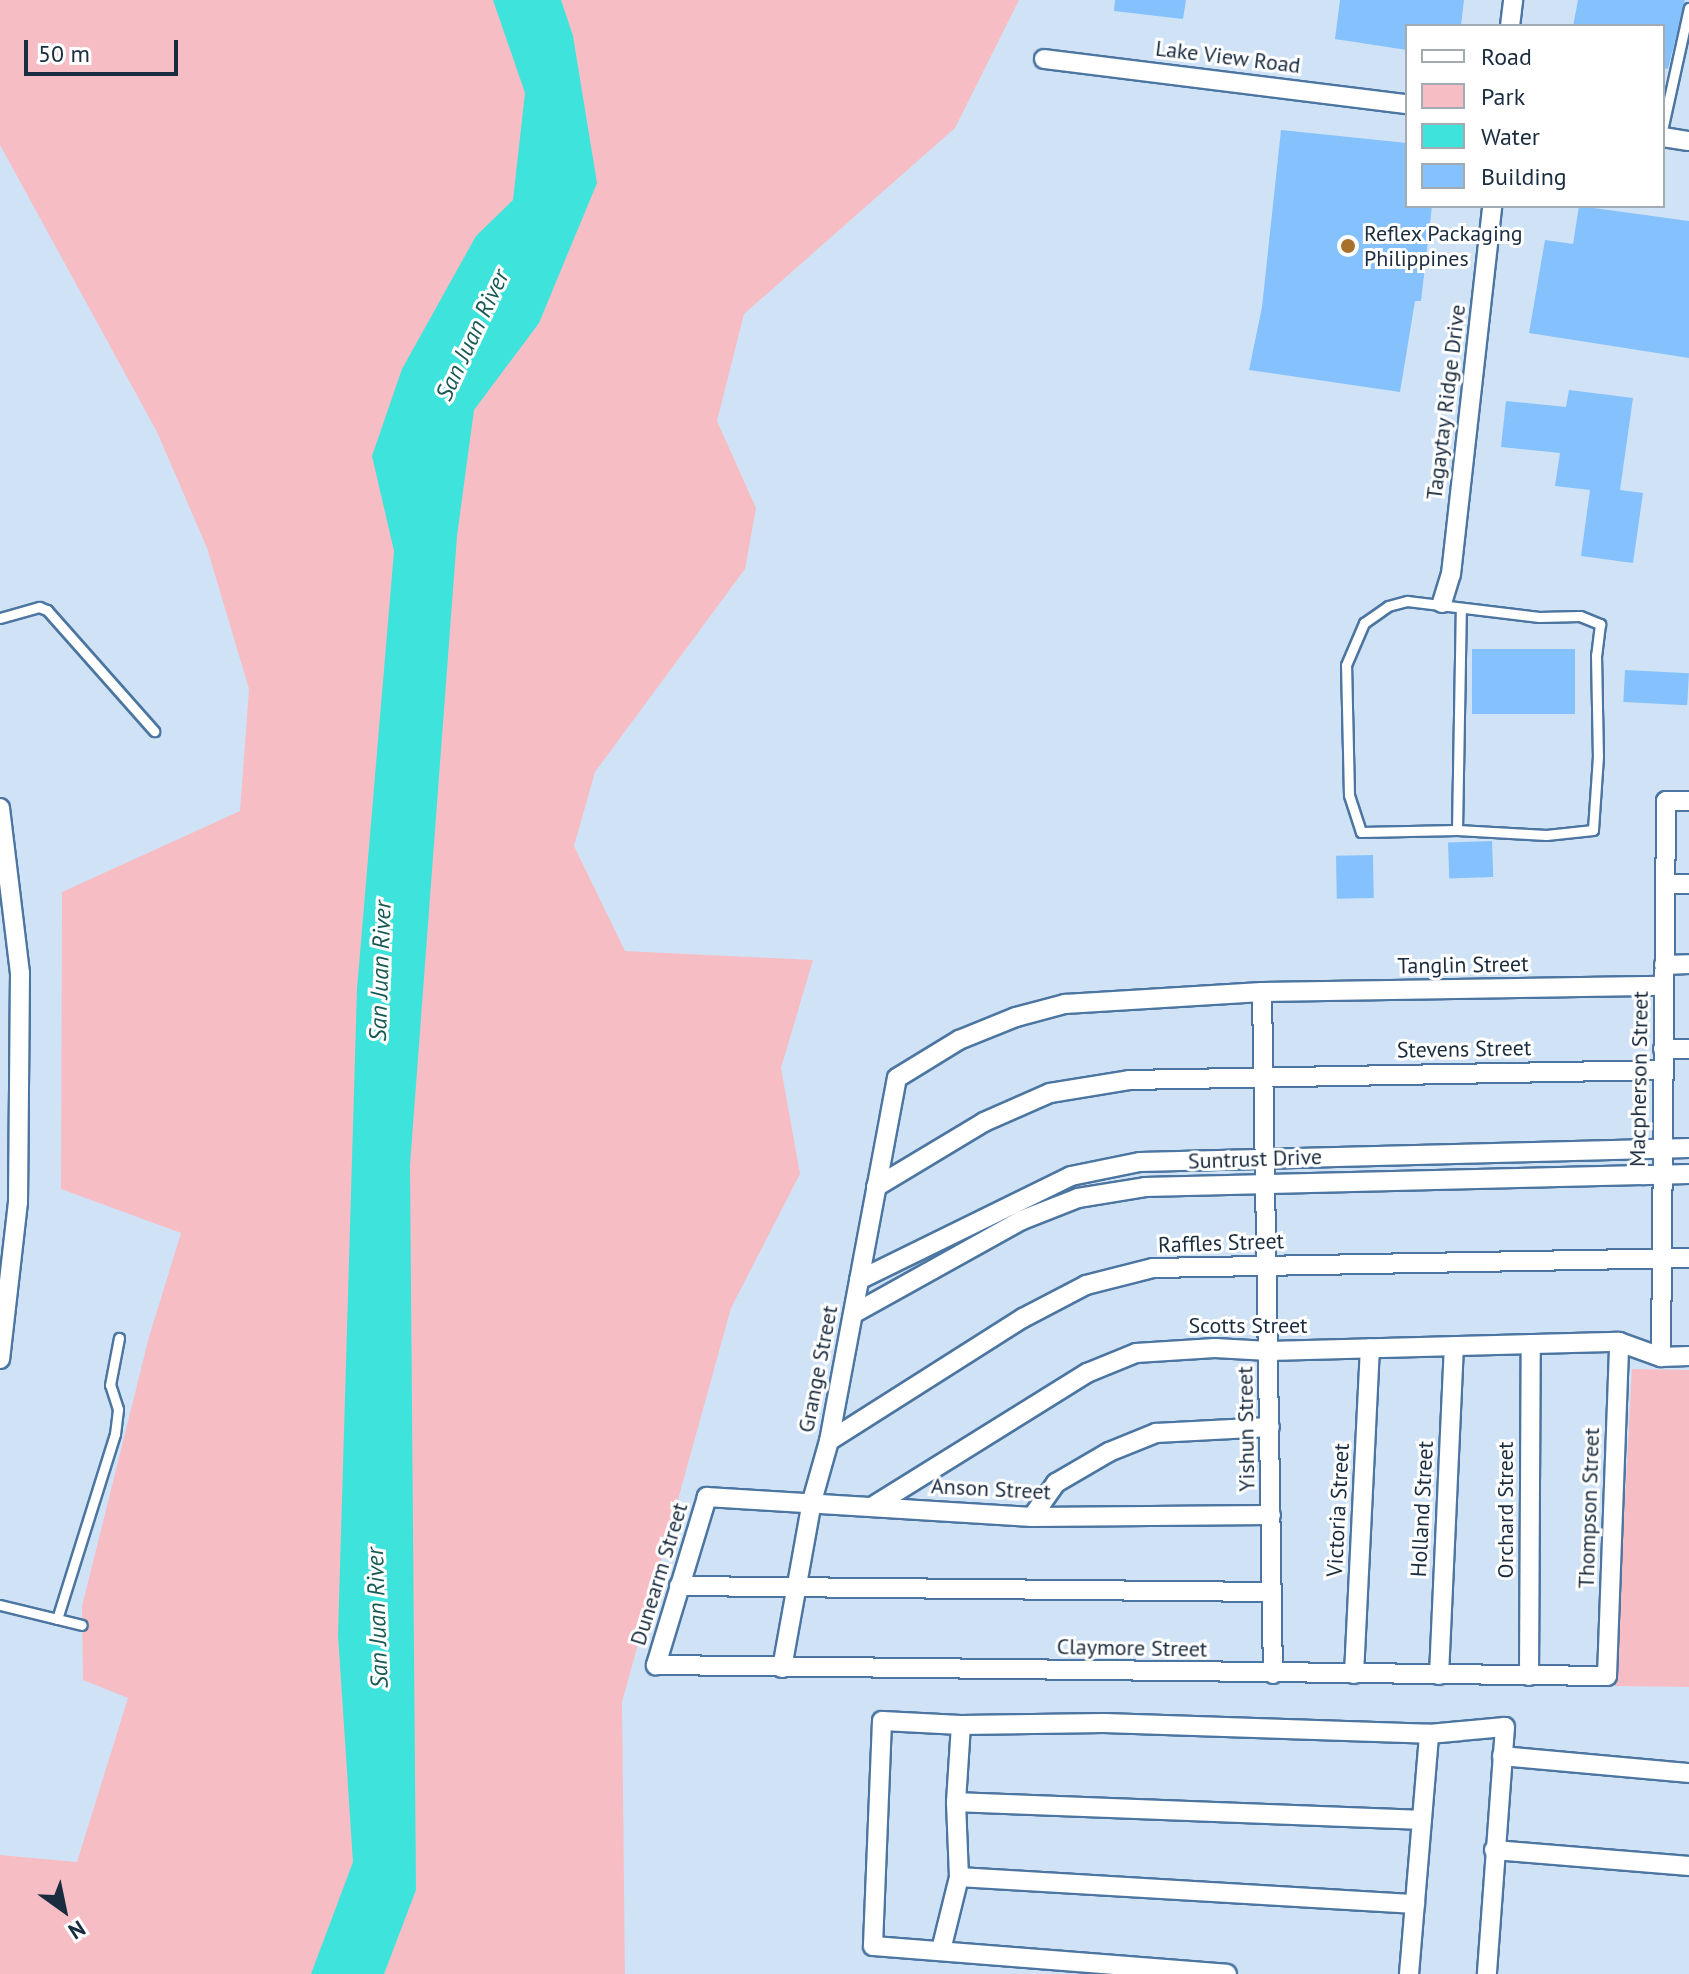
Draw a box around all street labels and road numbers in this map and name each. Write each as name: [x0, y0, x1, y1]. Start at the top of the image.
street label: Lake View Road: [1153, 35, 1303, 79]
street label: Tagaytay Ridge Drive: [1421, 302, 1471, 502]
street label: Tanglin Street: [1397, 951, 1529, 979]
street label: Macpherson Street: [1624, 991, 1654, 1167]
street label: Stevens Street: [1397, 1035, 1531, 1063]
street label: Suntrust Drive: [1187, 1143, 1323, 1175]
street label: Raffles Street: [1158, 1228, 1284, 1258]
street label: Grange Street: [793, 1303, 843, 1435]
street label: Scotts Street: [1188, 1313, 1308, 1339]
street label: Yishun Street: [1232, 1366, 1260, 1492]
street label: Thompson Street: [1573, 1427, 1605, 1589]
street label: Holland Street: [1405, 1440, 1439, 1578]
street label: Orchard Street: [1493, 1442, 1519, 1578]
street label: Victoria Street: [1321, 1443, 1355, 1577]
street label: Anson Street: [930, 1473, 1052, 1505]
street label: Dunearm Street: [625, 1499, 693, 1649]
street label: Claymore Street: [1057, 1633, 1207, 1663]

